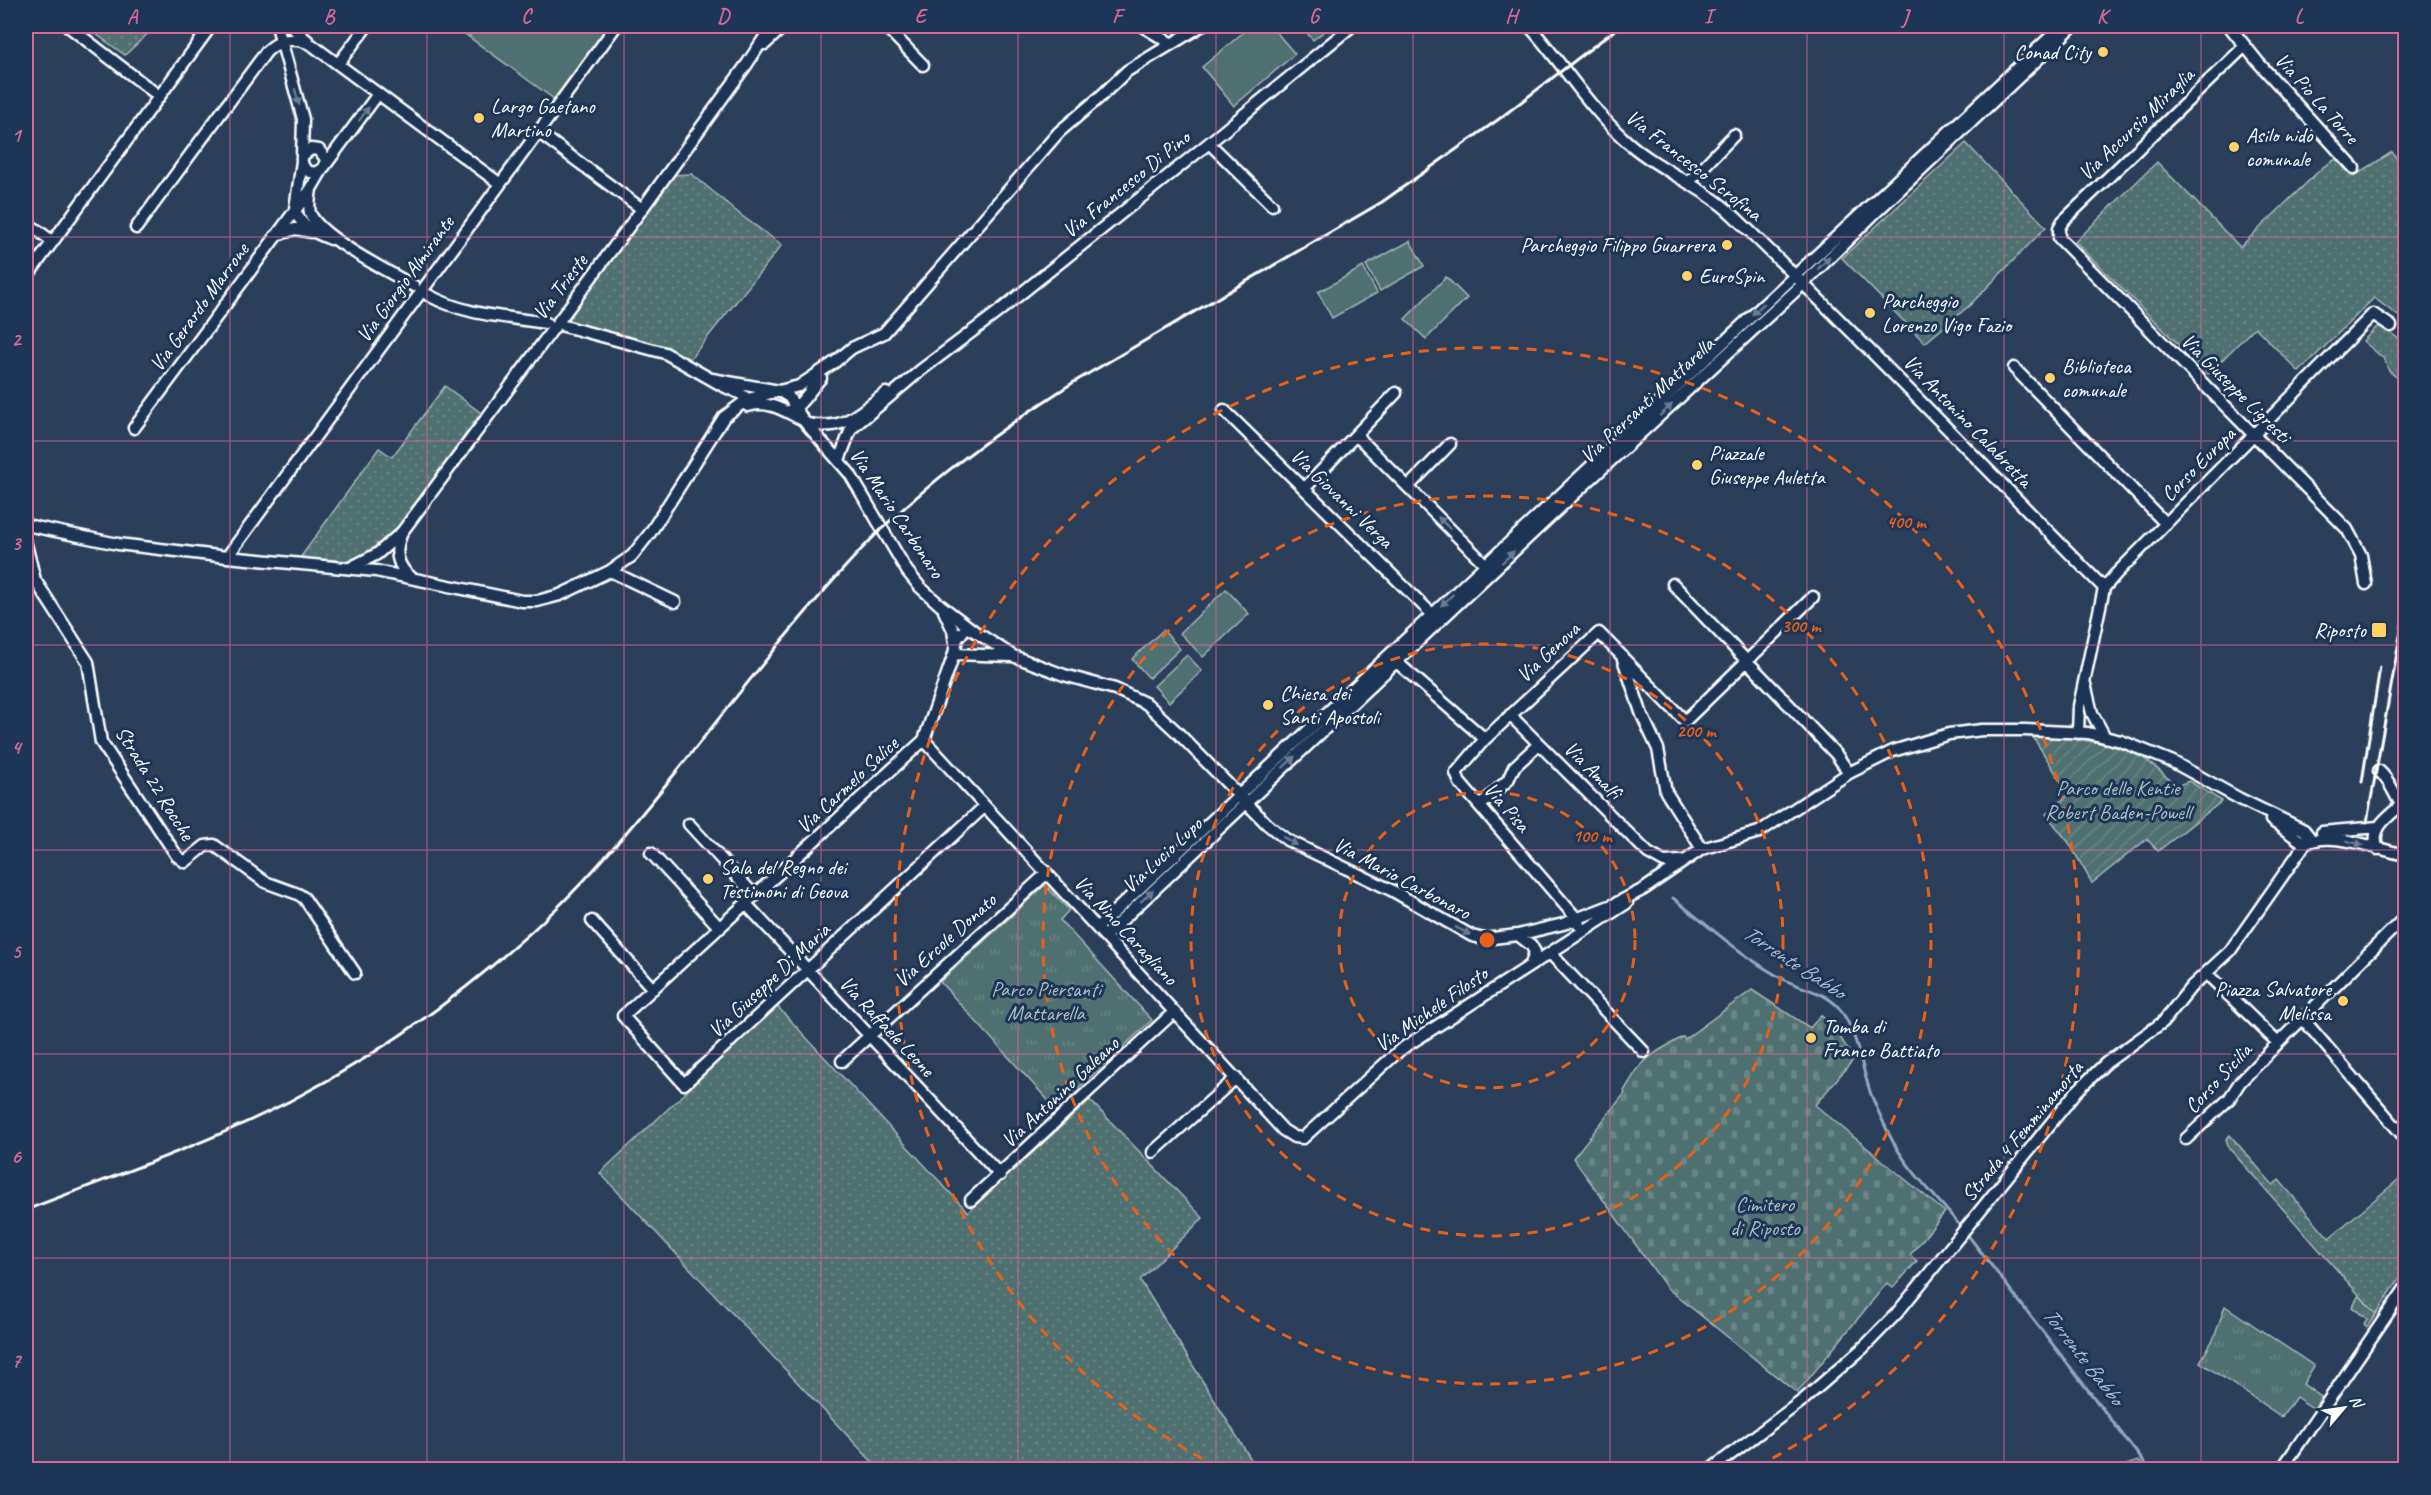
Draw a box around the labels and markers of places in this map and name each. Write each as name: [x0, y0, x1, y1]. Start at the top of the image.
place label: Conad City: [2014, 39, 2093, 65]
marker: Conad City: [2096, 45, 2110, 59]
place label: Largo Gaetano Martino: [491, 93, 596, 143]
marker: Largo Gaetano Martino: [472, 111, 486, 125]
place label: Asilo nido comunale: [2246, 122, 2314, 172]
marker: Asilo nido comunale: [2227, 140, 2241, 154]
place label: Parcheggio Filippo Guarrera: [1520, 232, 1717, 258]
marker: Parcheggio Filippo Guarrera: [1720, 238, 1734, 252]
place label: EuroSpin: [1699, 263, 1766, 289]
marker: EuroSpin: [1680, 269, 1694, 283]
place label: Parcheggio Lorenzo Vigo Fazio: [1882, 288, 2014, 338]
marker: Parcheggio Lorenzo Vigo Fazio: [1863, 306, 1877, 320]
place label: Biblioteca comunale: [2062, 353, 2132, 403]
marker: Biblioteca comunale: [2043, 371, 2057, 385]
place label: Piazzale Giuseppe Auletta: [1709, 440, 1826, 490]
marker: Piazzale Giuseppe Auletta: [1690, 458, 1704, 472]
place label: Riposto: [2314, 617, 2368, 643]
marker: Riposto: [2370, 621, 2388, 639]
place label: Chiesa dei Santi Apostoli: [1280, 680, 1383, 730]
marker: Chiesa dei Santi Apostoli: [1261, 698, 1275, 712]
place label: Sala del Regno dei Testimoni di Geova: [720, 854, 849, 904]
marker: Sala del Regno dei Testimoni di Geova: [701, 872, 715, 886]
centre of rings: [1477, 930, 1497, 950]
place label: Piazza Salvatore Melissa: [2215, 976, 2333, 1026]
marker: Piazza Salvatore Melissa: [2336, 994, 2350, 1008]
place label: Tomba di Franco Battiato: [1823, 1013, 1940, 1063]
marker: Tomba di Franco Battiato: [1804, 1031, 1818, 1045]

